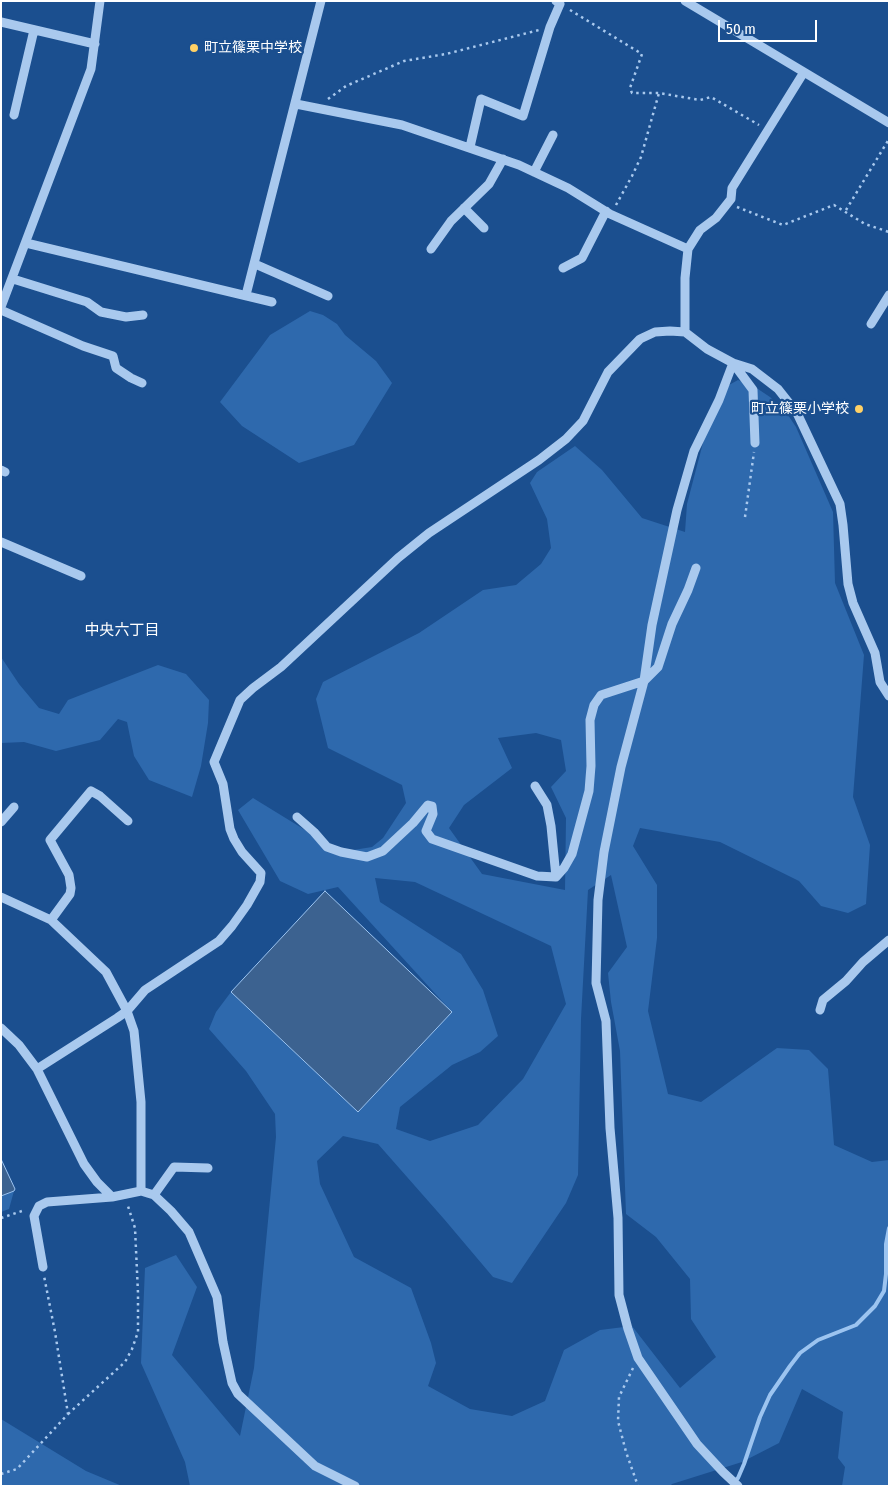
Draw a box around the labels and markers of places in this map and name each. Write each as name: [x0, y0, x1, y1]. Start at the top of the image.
place label: 町立篠栗中学校: [204, 40, 302, 56]
marker: 町立篠栗中学校: [188, 42, 200, 54]
place label: 町立篠栗小学校: [751, 401, 849, 417]
marker: 町立篠栗小学校: [853, 403, 865, 415]

